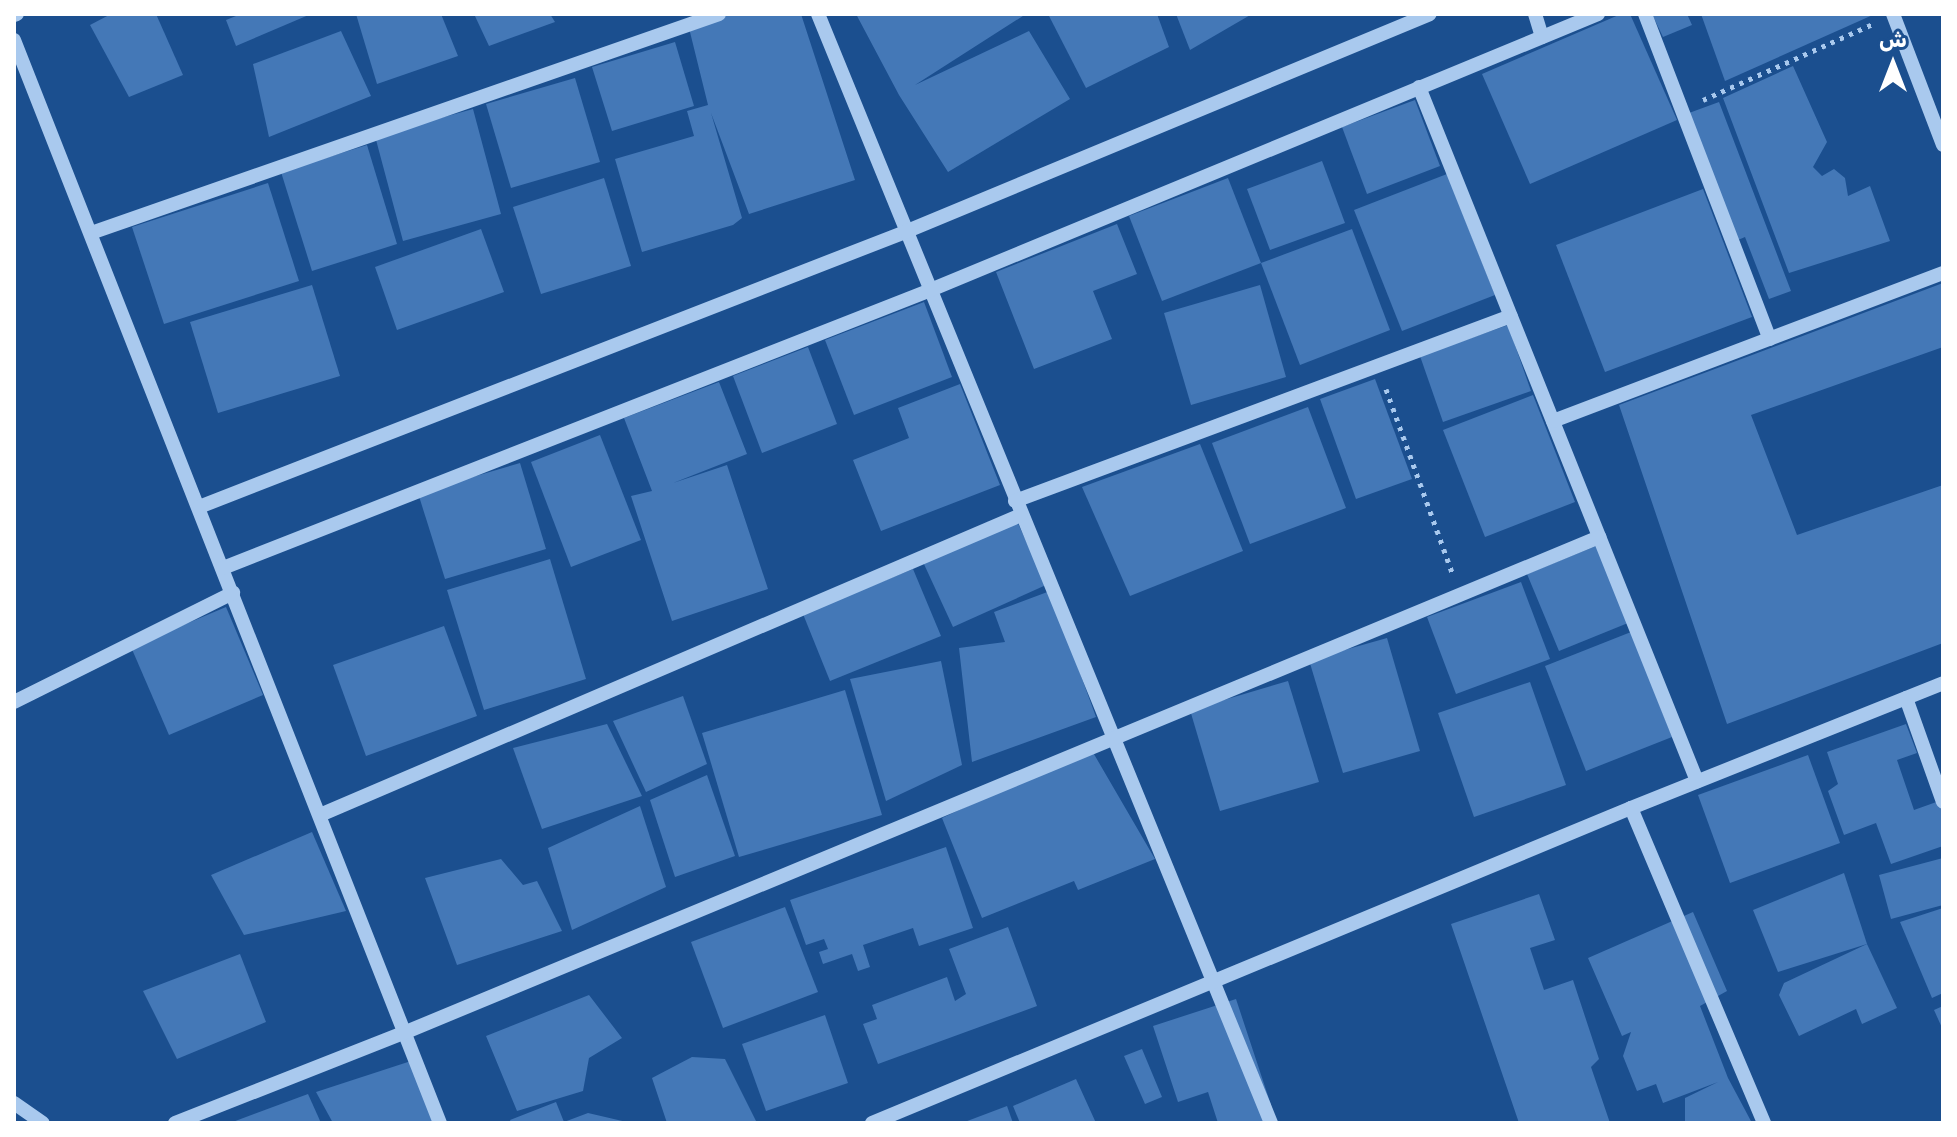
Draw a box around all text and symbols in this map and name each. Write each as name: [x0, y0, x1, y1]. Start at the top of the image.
north arrow: [1853, 24, 1933, 104]
text: ش: [1879, 26, 1907, 53]

